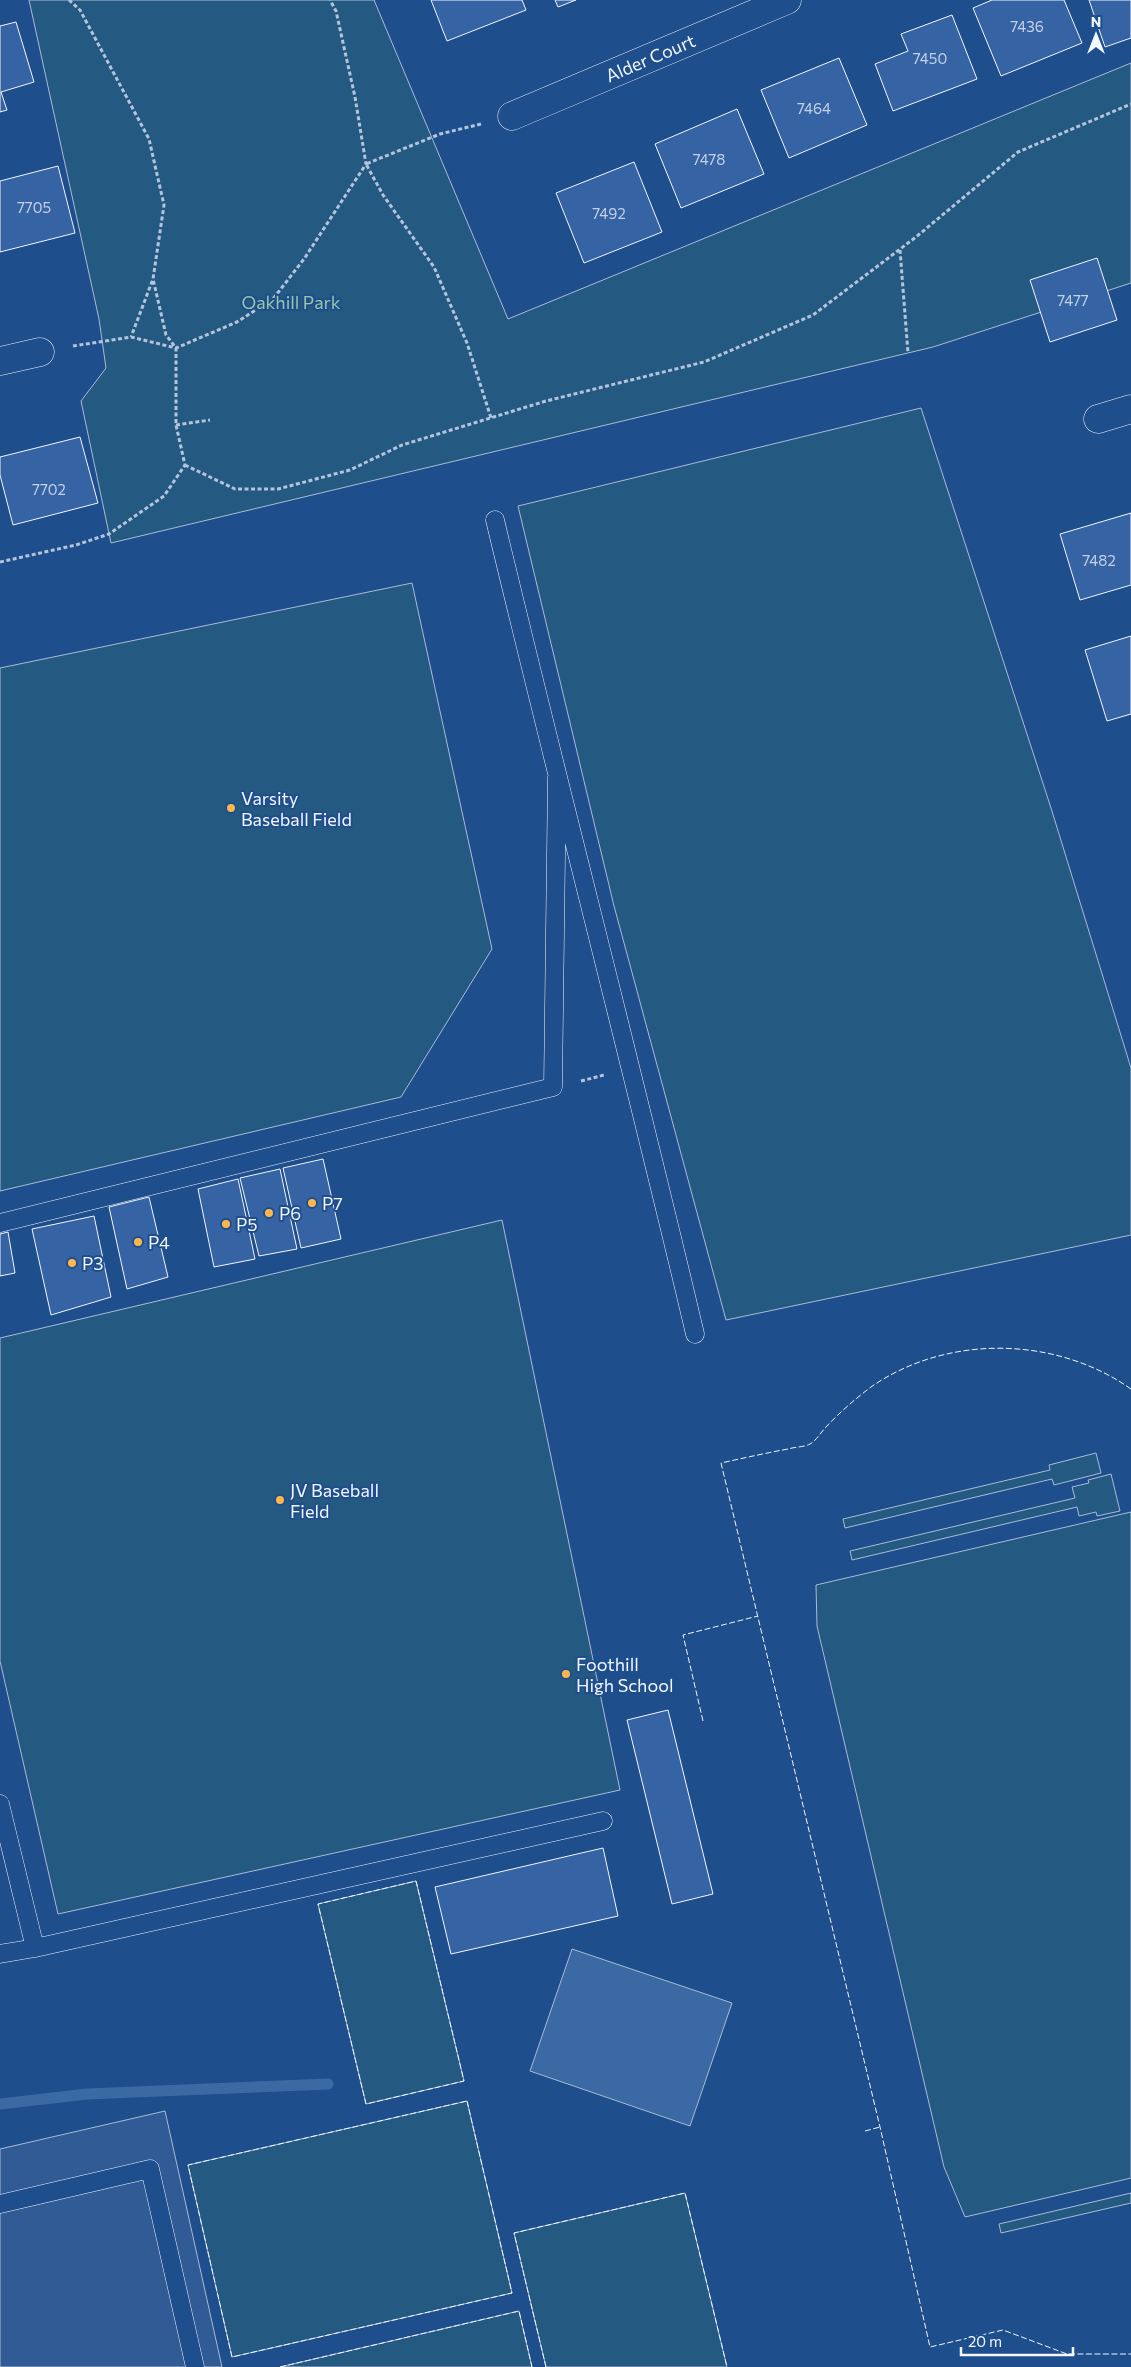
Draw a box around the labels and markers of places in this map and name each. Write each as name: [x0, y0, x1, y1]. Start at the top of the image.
place label: Varsity Baseball Field: [241, 787, 352, 830]
marker: Varsity Baseball Field: [225, 802, 237, 814]
place label: P7: [322, 1192, 343, 1214]
marker: P7: [306, 1197, 318, 1209]
place label: P6: [279, 1202, 301, 1224]
marker: P6: [263, 1207, 275, 1219]
place label: P5: [236, 1213, 258, 1235]
marker: P5: [220, 1218, 232, 1230]
place label: P4: [148, 1231, 170, 1253]
marker: P4: [132, 1236, 144, 1248]
place label: P3: [82, 1252, 104, 1274]
marker: P3: [66, 1257, 78, 1269]
place label: JV Baseball Field: [290, 1479, 379, 1522]
marker: JV Baseball Field: [274, 1494, 286, 1506]
place label: Foothill High School: [576, 1653, 674, 1696]
marker: Foothill High School: [560, 1668, 572, 1680]

